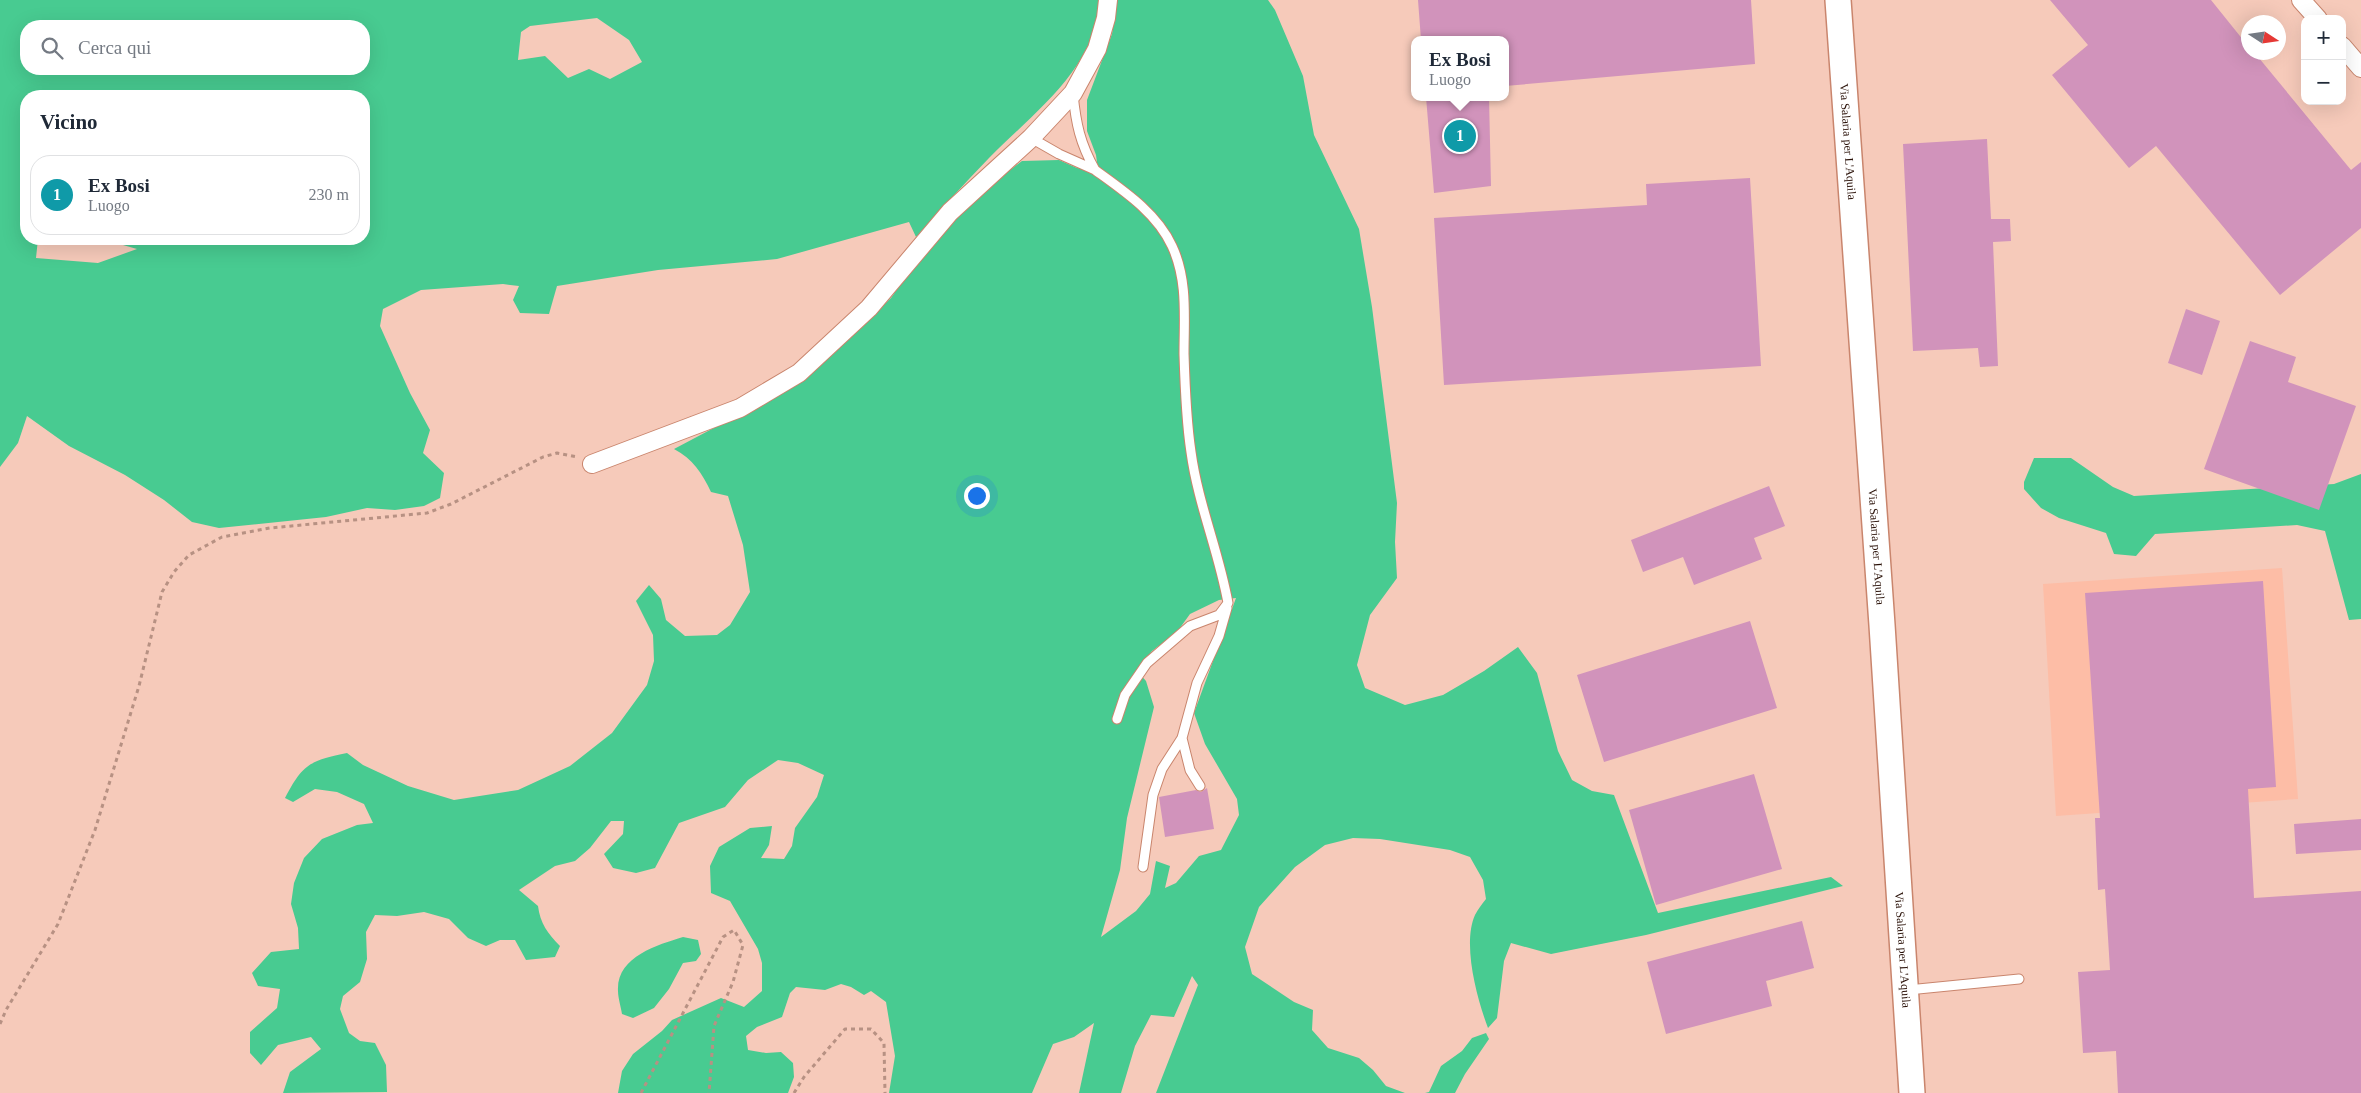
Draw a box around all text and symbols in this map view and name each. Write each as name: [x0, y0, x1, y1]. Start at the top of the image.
north arrow: [2241, 15, 2286, 60]
map controls: [2301, 15, 2346, 105]
button: +: [2301, 15, 2346, 60]
search box: [20, 20, 370, 75]
icon: search: [38, 34, 66, 62]
popup: [1411, 36, 1509, 101]
text: Cerca qui: [78, 37, 151, 58]
text: Ex Bosi: [1429, 49, 1491, 70]
button: −: [2301, 60, 2346, 105]
text: Luogo: [1429, 71, 1471, 88]
street label: Via Salaria per L'Aquila: [1837, 83, 1859, 201]
text: Vicino: [40, 110, 98, 134]
pin: 1: [1444, 117, 1476, 155]
text: Ex Bosi: [88, 175, 150, 196]
text: 1: [53, 186, 61, 203]
text: 230 m: [309, 186, 349, 203]
text: Luogo: [88, 197, 130, 214]
your location: [964, 483, 990, 509]
street label: Via Salaria per L'Aquila: [1865, 488, 1888, 606]
street label: Via Salaria per L'Aquila: [1892, 891, 1914, 1009]

